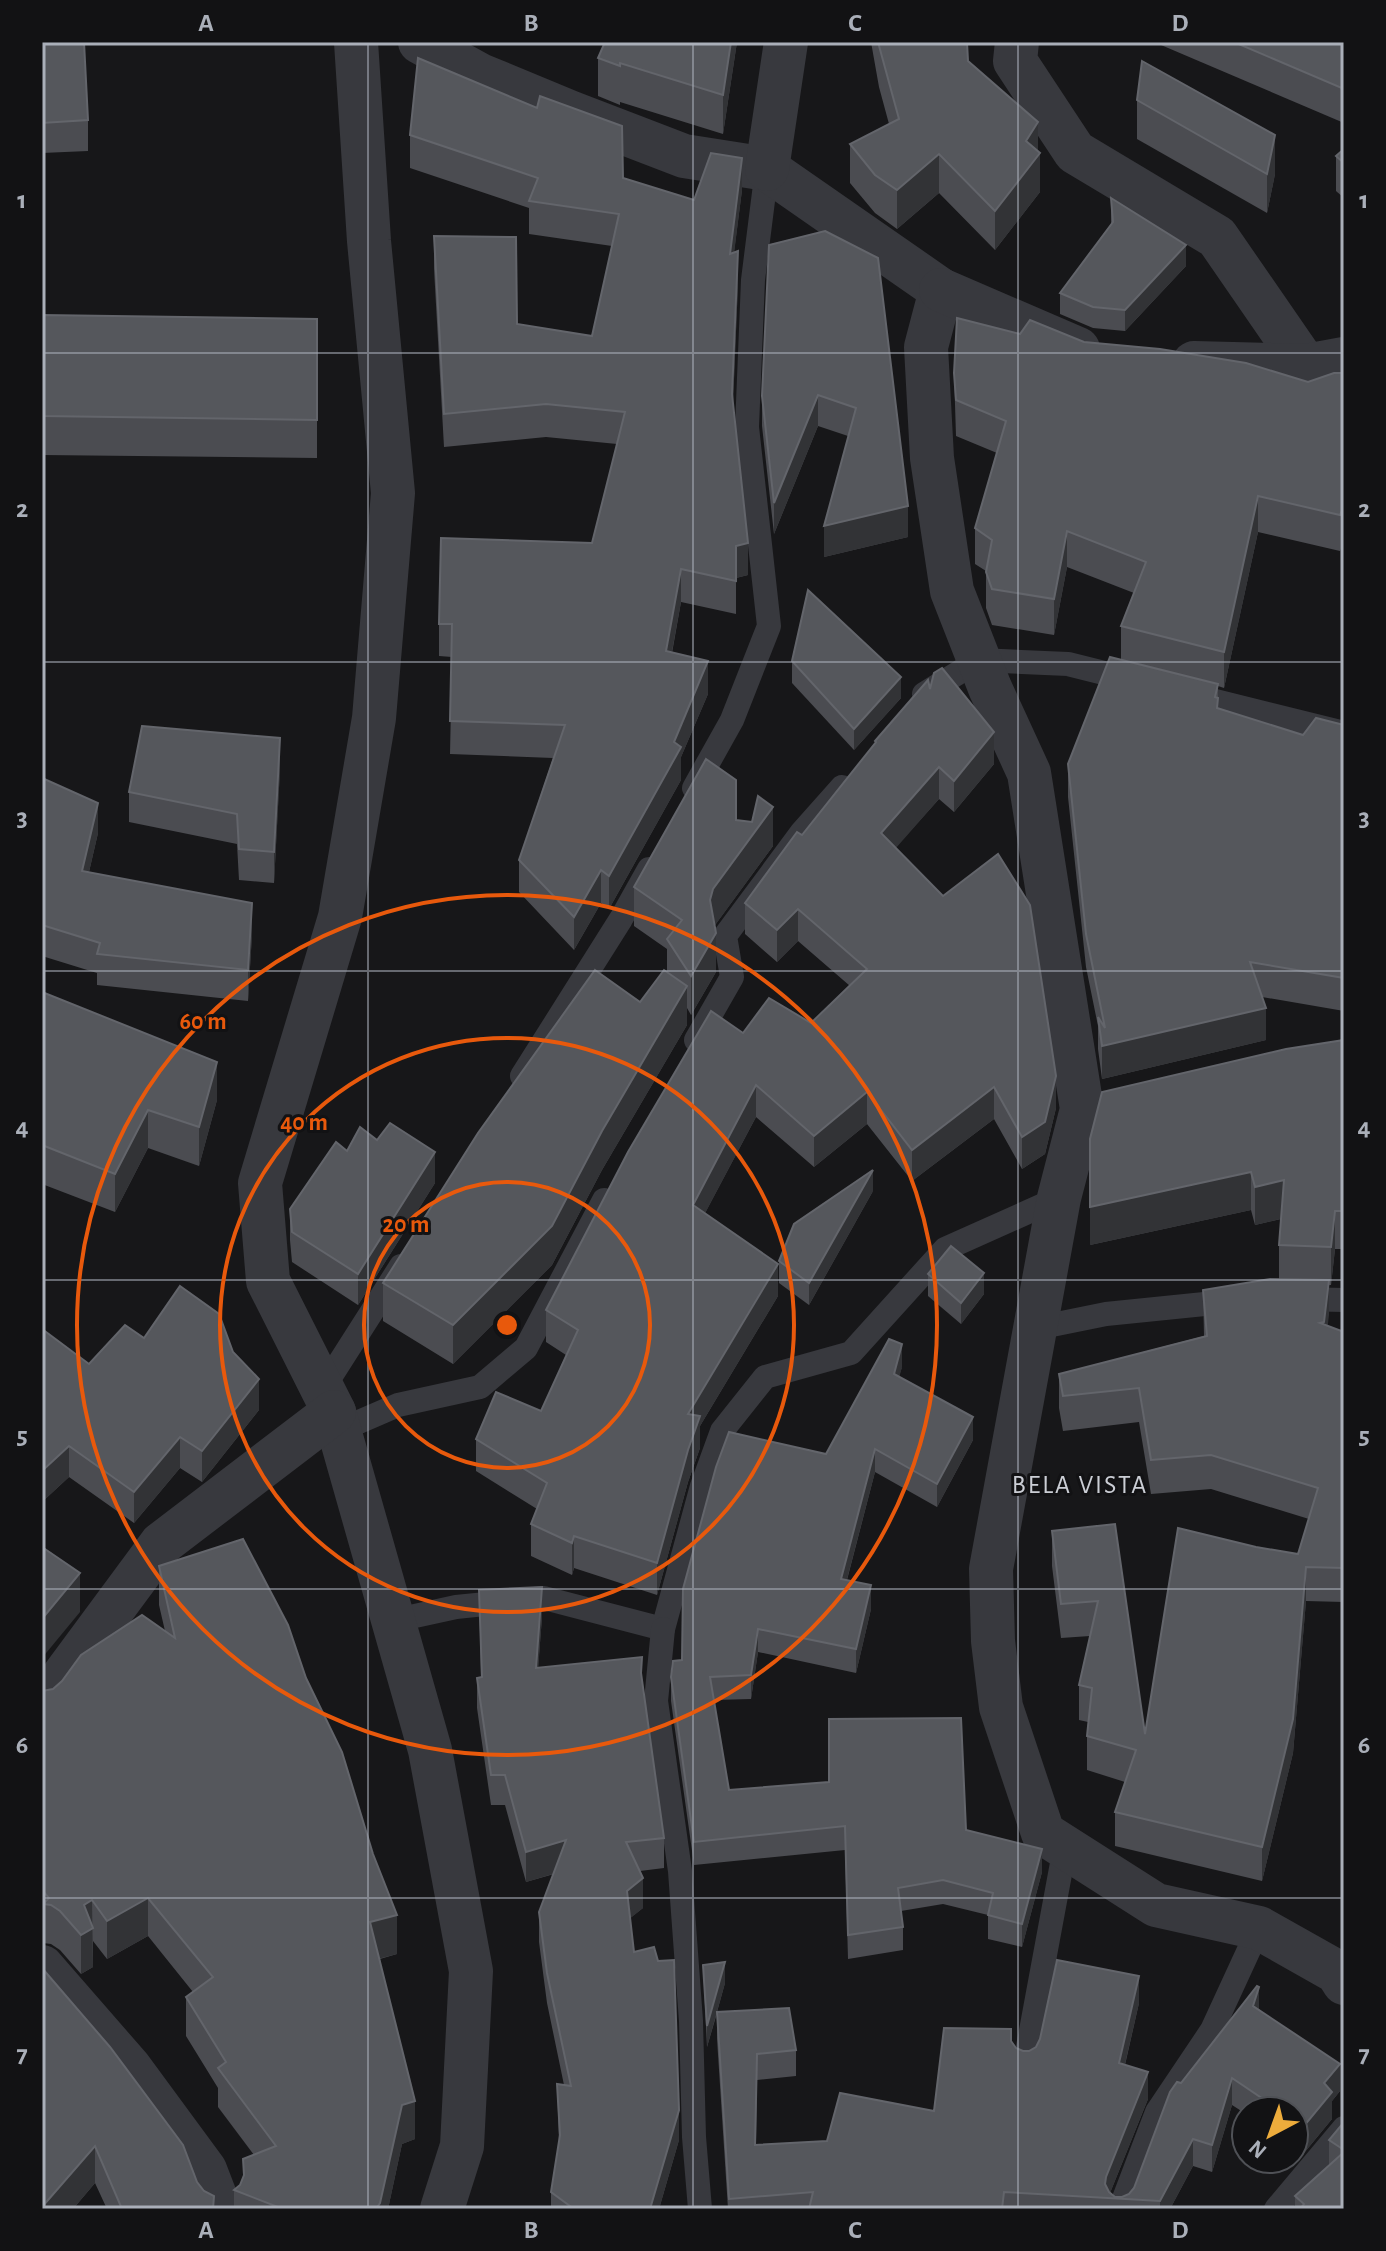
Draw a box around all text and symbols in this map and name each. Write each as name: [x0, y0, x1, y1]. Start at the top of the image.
text: A: [198, 10, 214, 36]
text: B: [523, 10, 539, 36]
text: C: [848, 10, 862, 36]
text: D: [1171, 10, 1189, 36]
text: 1: [17, 187, 27, 213]
text: 1: [1359, 187, 1369, 213]
text: 2: [16, 496, 28, 522]
text: 2: [1358, 496, 1370, 522]
text: 3: [16, 805, 28, 831]
text: 3: [1358, 805, 1370, 831]
text: 60 m: [179, 1010, 227, 1034]
text: 40 m: [280, 1111, 328, 1135]
text: 4: [15, 1114, 29, 1140]
text: 4: [1357, 1114, 1371, 1140]
text: 20 m: [383, 1213, 429, 1237]
centre of rings: [493, 1311, 521, 1339]
text: 5: [16, 1423, 28, 1449]
text: 5: [1358, 1423, 1370, 1449]
district label: BELA VISTA: [1012, 1472, 1148, 1498]
text: 6: [16, 1732, 28, 1758]
text: 6: [1358, 1732, 1370, 1758]
text: 7: [16, 2041, 28, 2067]
text: 7: [1358, 2041, 1370, 2067]
north arrow: [1230, 2095, 1310, 2175]
text: N: [1245, 2136, 1271, 2163]
text: A: [198, 2217, 214, 2243]
text: B: [523, 2217, 539, 2243]
text: C: [848, 2217, 862, 2243]
text: D: [1171, 2217, 1189, 2243]

